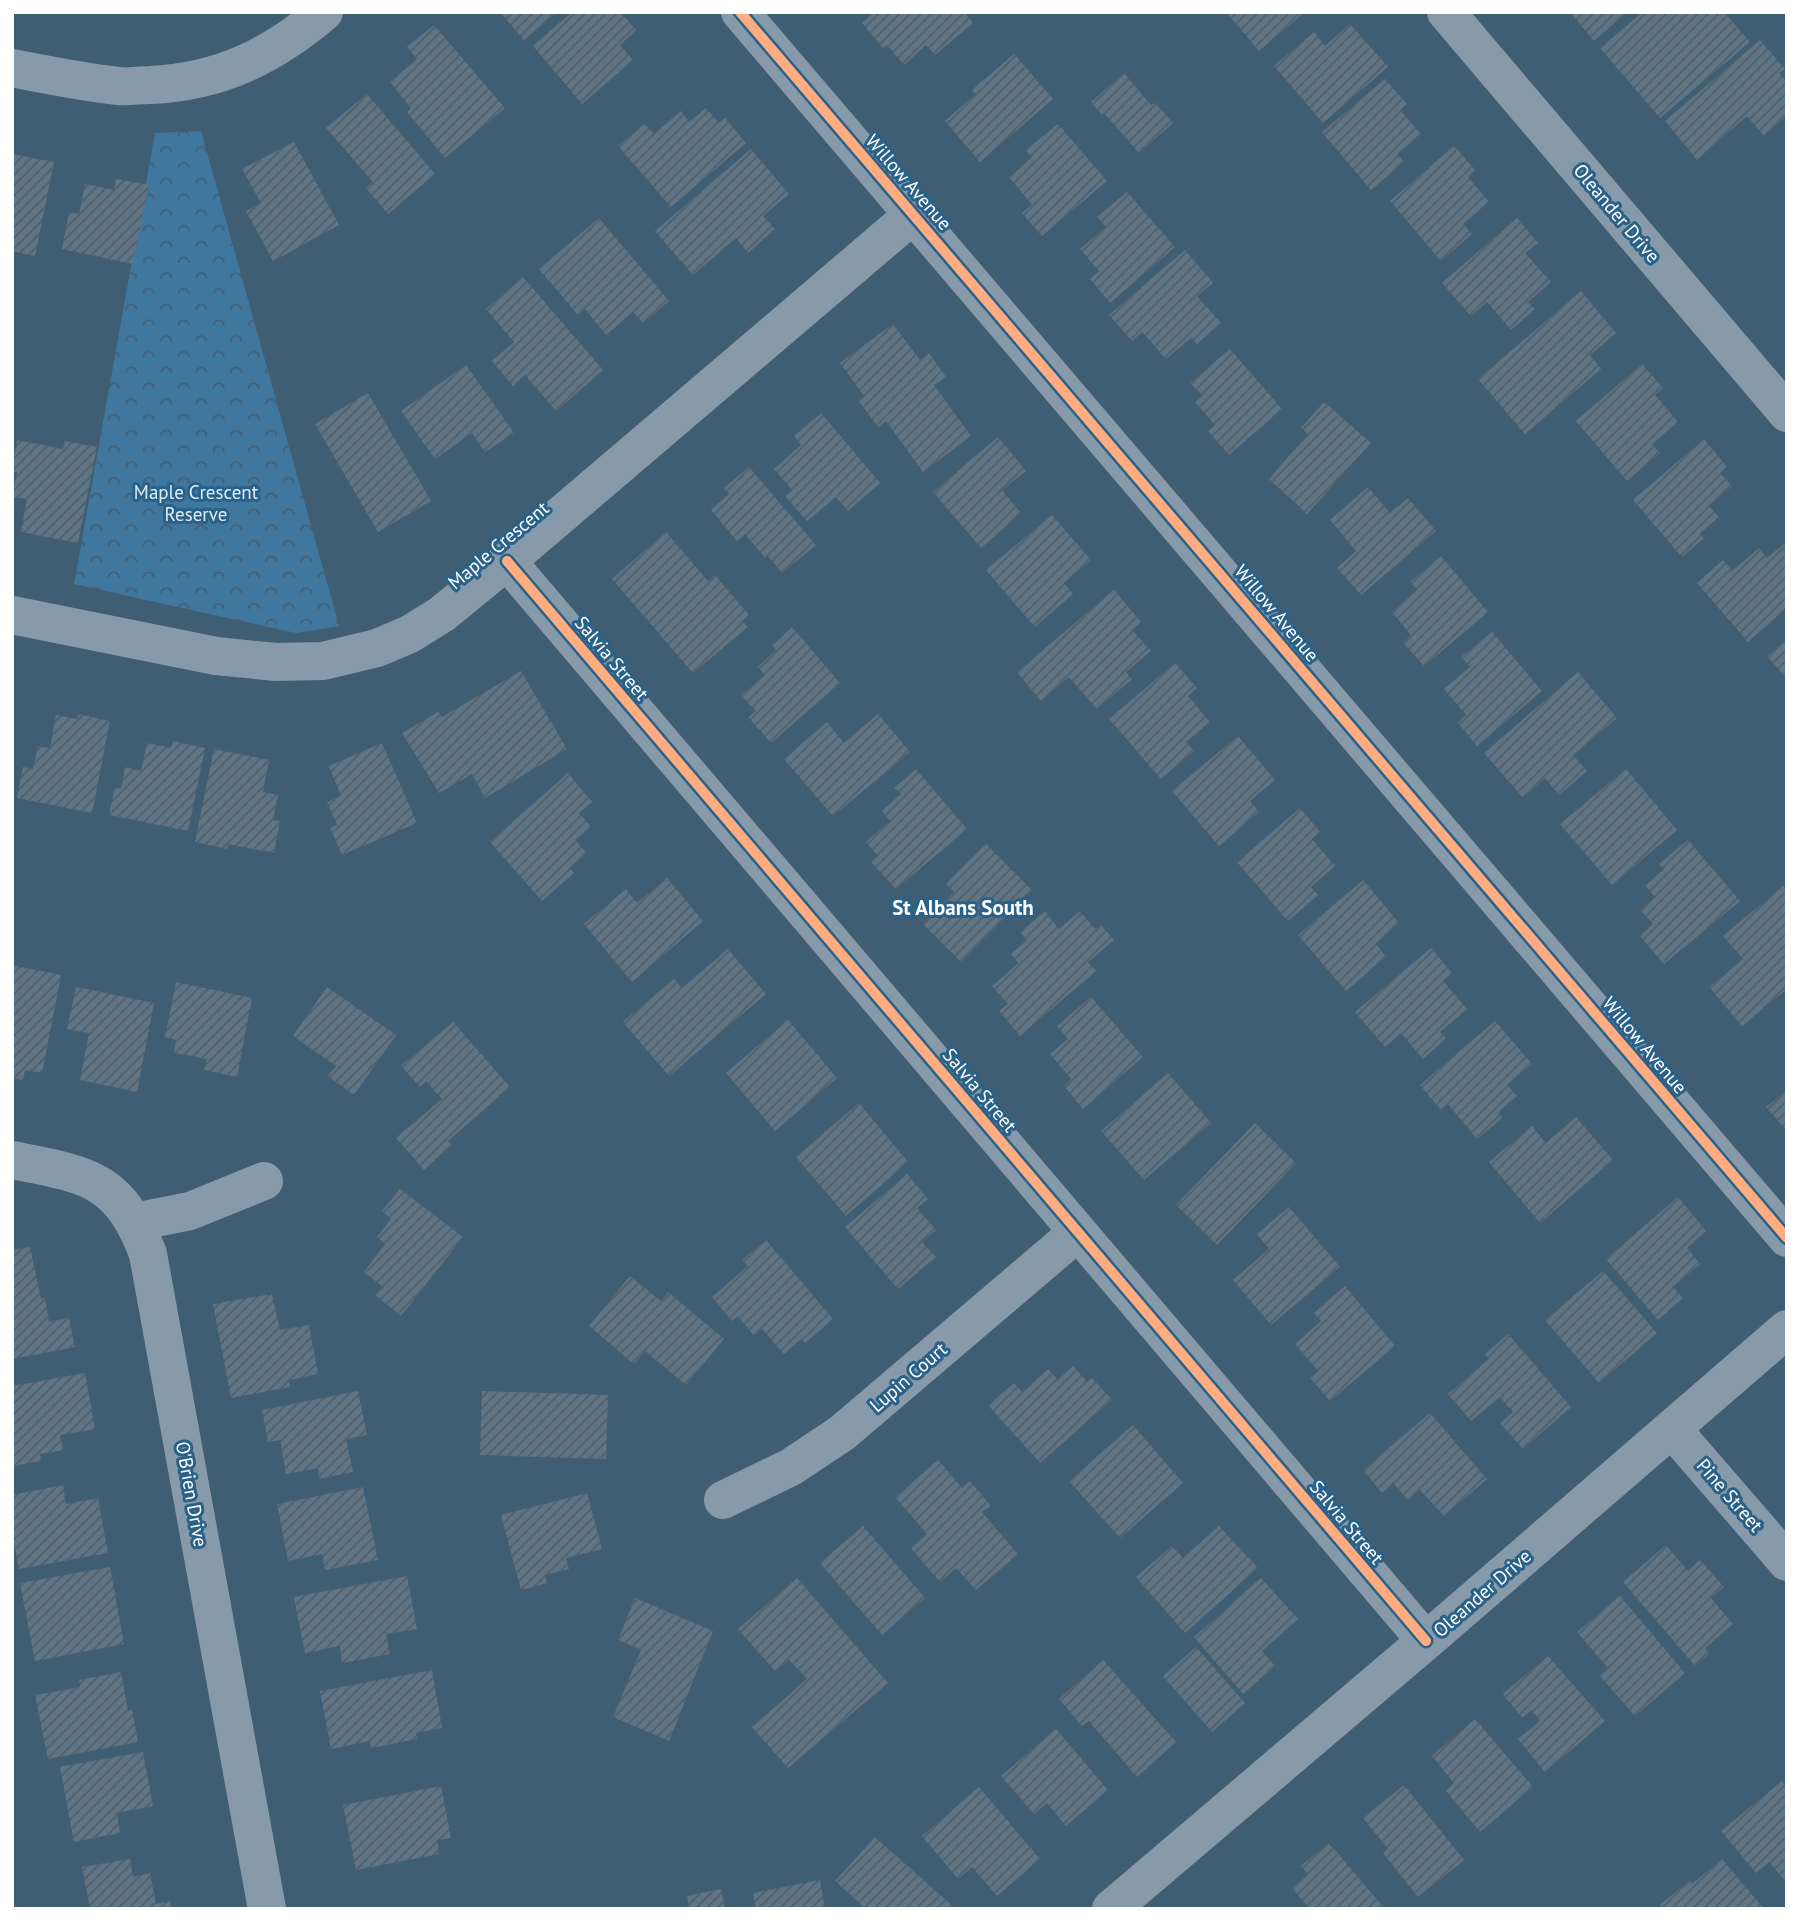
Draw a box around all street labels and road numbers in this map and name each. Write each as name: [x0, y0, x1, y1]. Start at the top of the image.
street label: Willow Avenue: [861, 129, 957, 235]
street label: Oleander Drive: [1569, 159, 1665, 267]
street label: Maple Crescent: [443, 496, 554, 594]
street label: Willow Avenue: [1229, 560, 1325, 666]
street label: Salvia Street: [570, 611, 654, 705]
street label: Willow Avenue: [1597, 992, 1693, 1098]
street label: Salvia Street: [938, 1043, 1022, 1137]
street label: Lupin Court: [864, 1337, 952, 1417]
street label: O'Brien Drive: [171, 1439, 213, 1549]
street label: Pine Street: [1692, 1453, 1769, 1537]
street label: Salvia Street: [1305, 1475, 1389, 1569]
street label: Oleander Drive: [1428, 1544, 1536, 1642]

